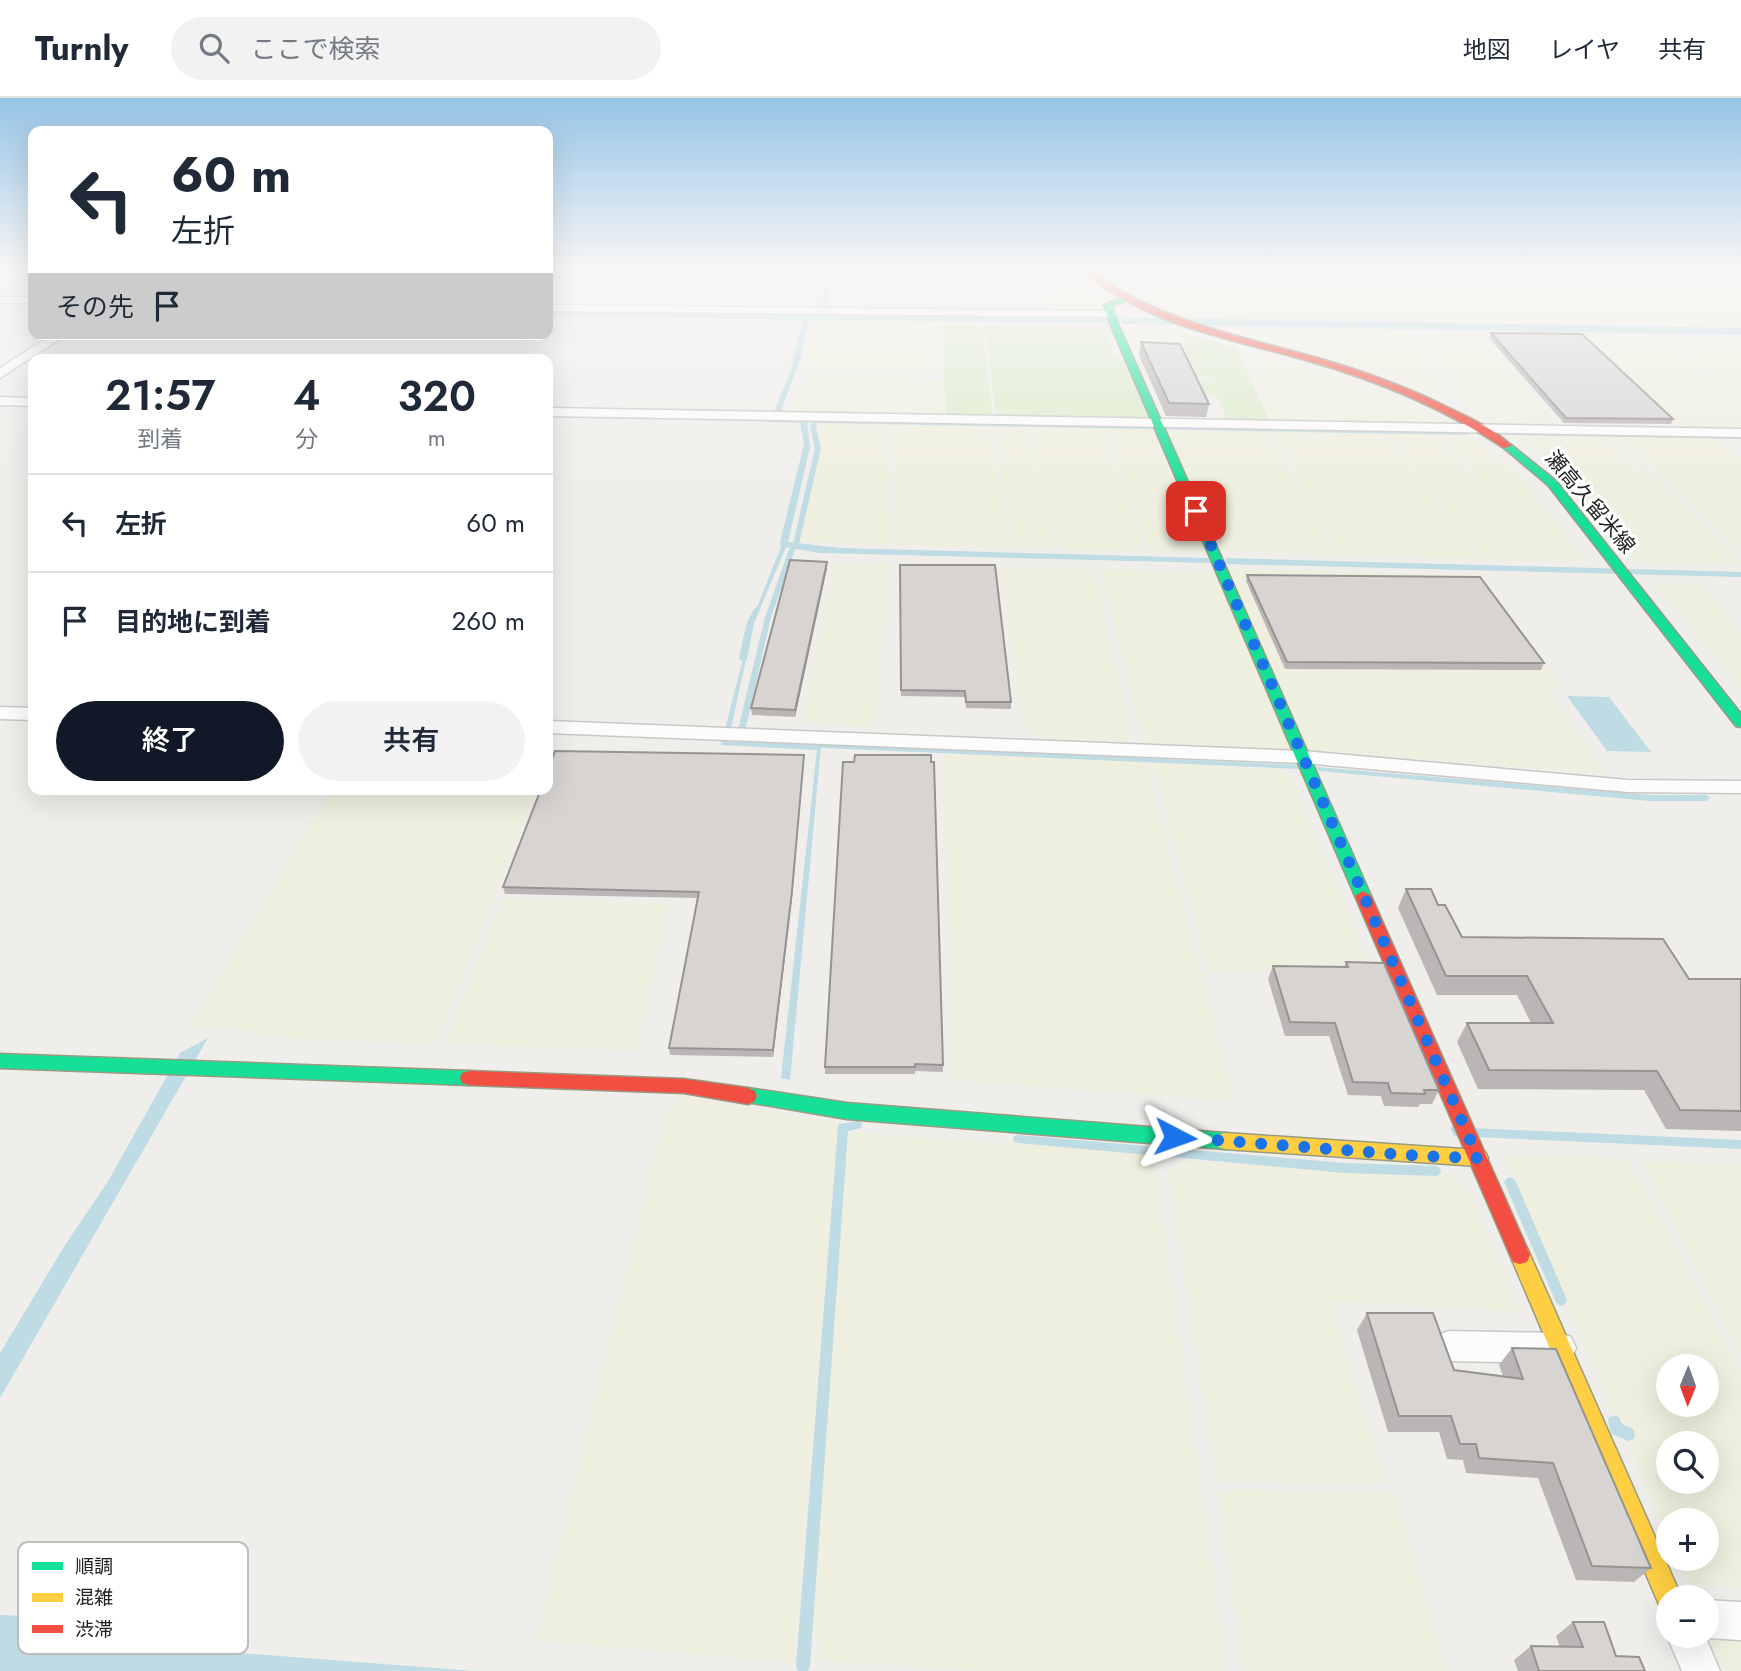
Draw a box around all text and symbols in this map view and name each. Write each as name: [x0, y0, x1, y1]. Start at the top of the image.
search box: [171, 17, 661, 80]
text: Turnly: [35, 25, 129, 72]
icon: search: [195, 29, 233, 67]
text: ここで検索: [251, 30, 381, 68]
text: 地図: [1463, 32, 1511, 67]
text: レイヤ: [1549, 32, 1620, 67]
text: 共有: [1658, 32, 1706, 67]
text: 60 m: [171, 140, 291, 210]
icon: left: [56, 154, 147, 245]
text: 左折: [171, 208, 235, 254]
icon: arrive: [148, 287, 186, 325]
text: その先: [56, 288, 134, 326]
text: 21:57: [105, 365, 216, 426]
text: 4: [293, 365, 320, 426]
text: 320: [397, 366, 476, 427]
text: m: [428, 421, 446, 455]
text: 到着: [137, 422, 183, 456]
text: 分: [295, 422, 318, 456]
street label: 瀬高久留米線: [1538, 444, 1642, 560]
pin: [1166, 481, 1226, 541]
icon: arrive: [1177, 492, 1215, 530]
icon: left: [56, 504, 94, 542]
text: 60 m: [466, 504, 525, 542]
text: 左折: [115, 505, 167, 543]
icon: arrive: [56, 602, 94, 640]
text: 260 m: [452, 602, 525, 640]
text: 目的地に到着: [115, 603, 271, 641]
button: 終了: [56, 701, 284, 781]
button: 共有: [298, 701, 525, 781]
position arrow: [1138, 1100, 1212, 1174]
north arrow: [1656, 1354, 1718, 1418]
map controls: [1656, 1354, 1719, 1648]
button: search: [1656, 1431, 1719, 1494]
button: +: [1656, 1508, 1719, 1571]
legend: [18, 1542, 248, 1654]
text: 順調: [75, 1553, 113, 1580]
text: 混雑: [75, 1584, 113, 1611]
button: −: [1656, 1585, 1719, 1648]
text: 渋滞: [75, 1616, 113, 1643]

